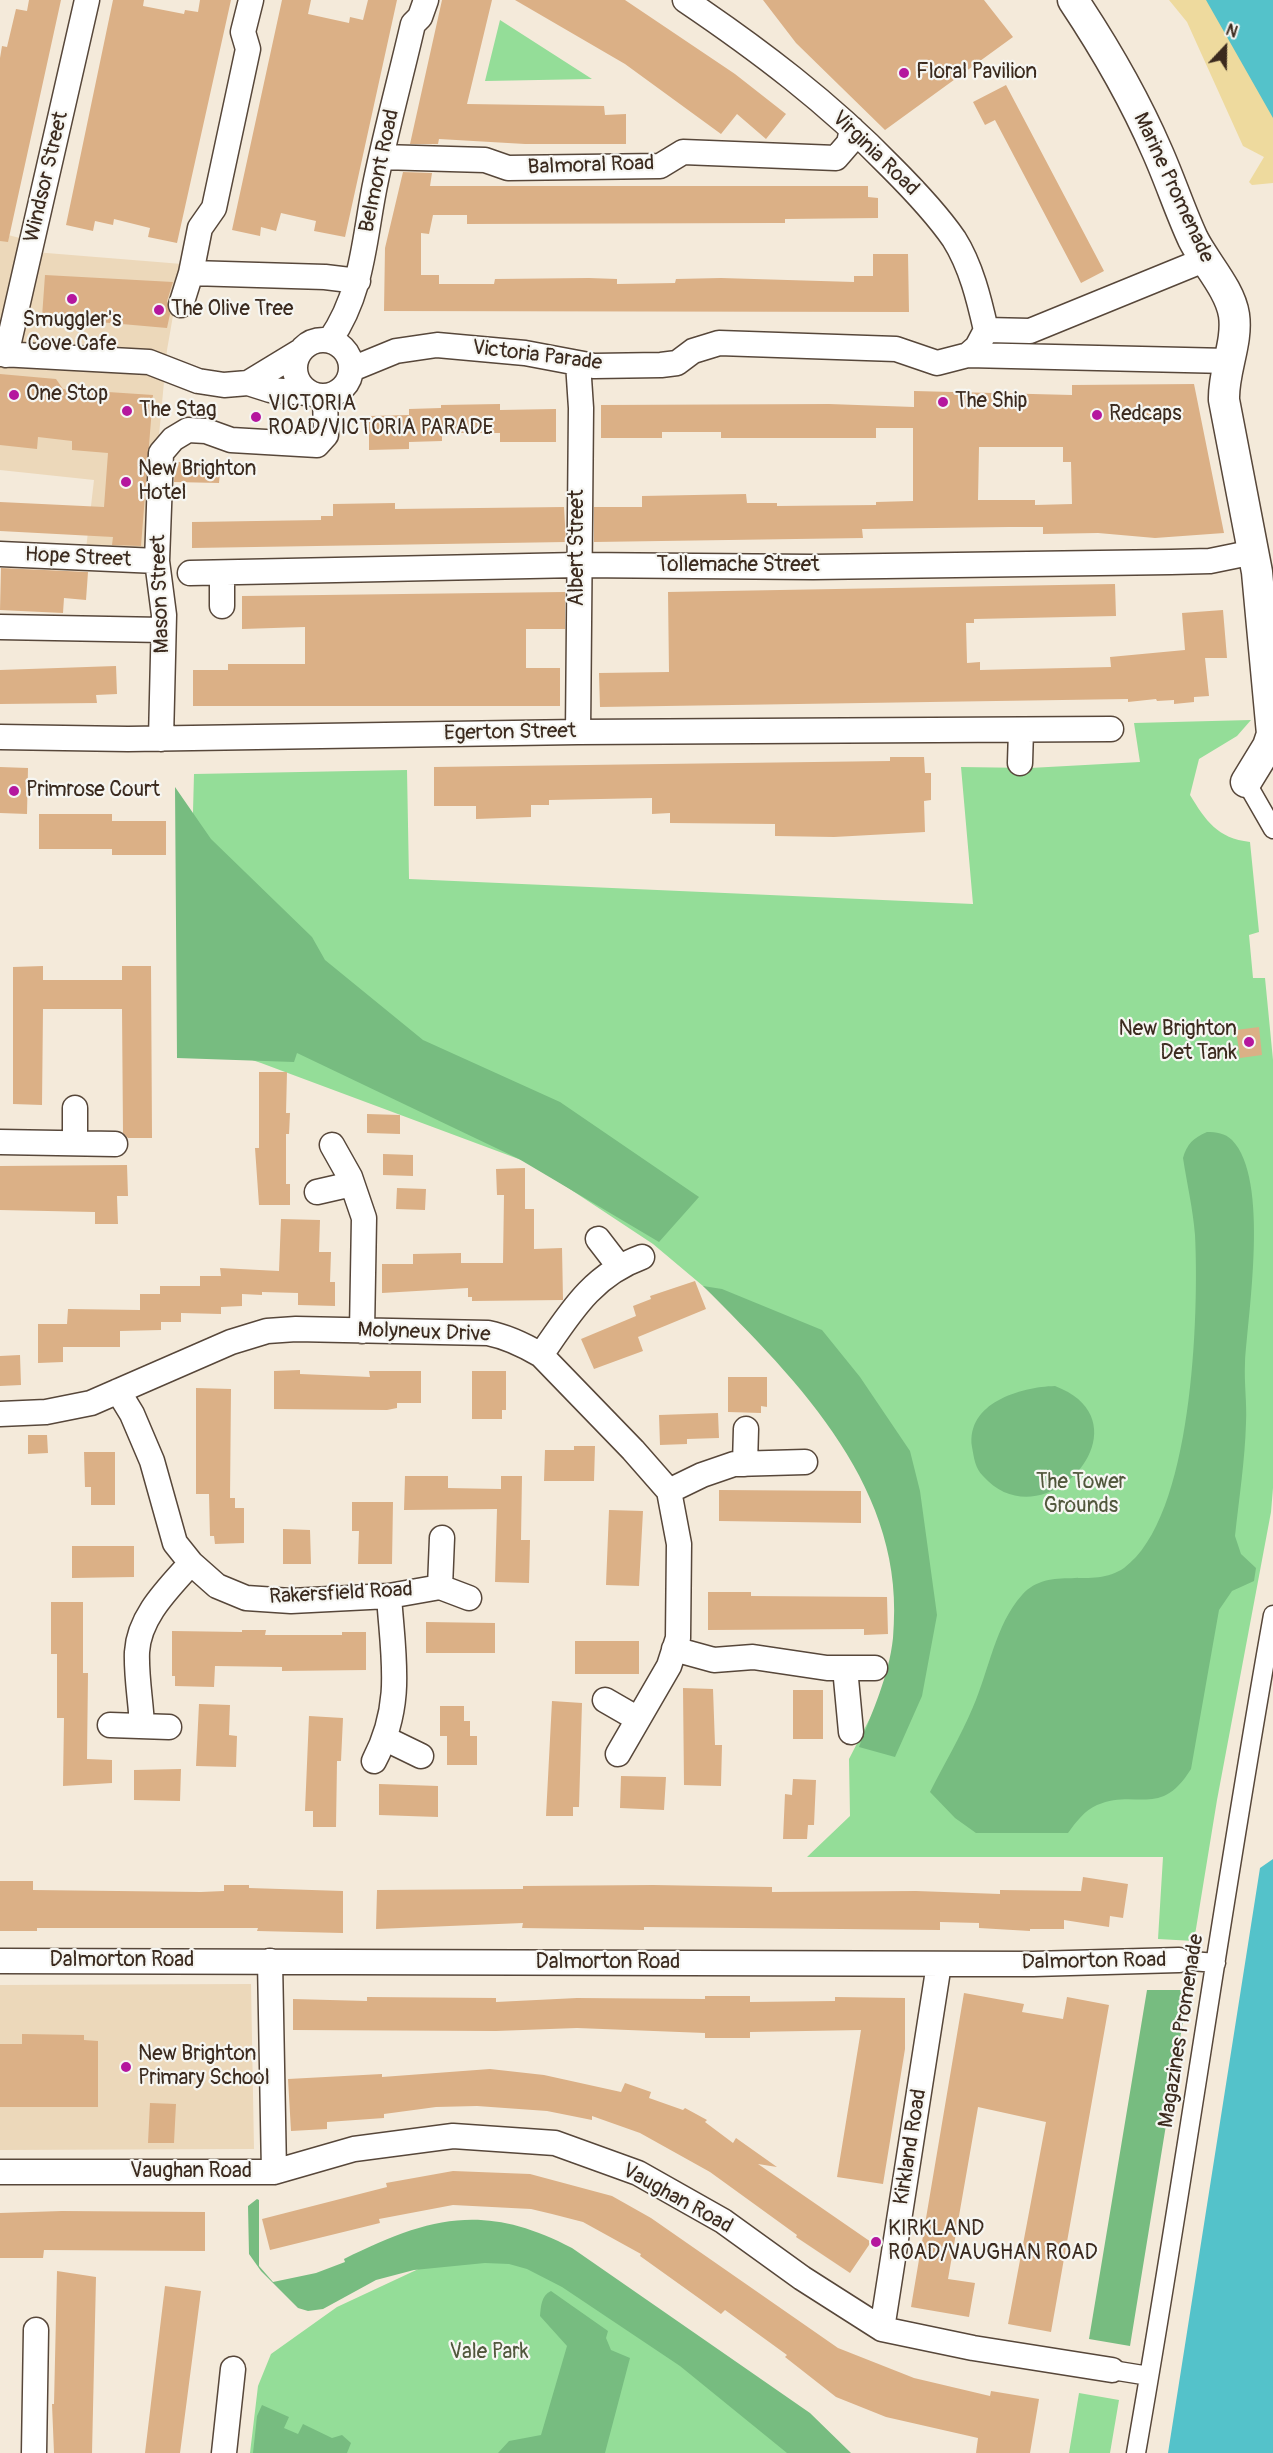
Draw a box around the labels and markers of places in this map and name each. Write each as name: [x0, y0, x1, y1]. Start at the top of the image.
place label: Floral Pavilion: [916, 60, 1037, 86]
marker: Floral Pavilion: [897, 66, 911, 80]
marker: Smuggler's Cove Cafe: [65, 292, 79, 306]
place label: The Olive Tree: [171, 297, 293, 323]
marker: The Olive Tree: [152, 303, 166, 317]
place label: Smuggler's Cove Cafe: [23, 308, 121, 358]
place label: One Stop: [26, 382, 108, 408]
marker: One Stop: [7, 388, 21, 402]
place label: The Ship: [955, 389, 1027, 415]
place label: VICTORIA ROAD/VICTORIA PARADE: [268, 392, 493, 442]
marker: The Ship: [936, 395, 950, 409]
place label: The Stag: [139, 398, 216, 424]
place label: Redcaps: [1109, 402, 1182, 428]
marker: The Stag: [120, 404, 134, 418]
marker: Redcaps: [1090, 408, 1104, 422]
marker: VICTORIA ROAD/VICTORIA PARADE: [249, 410, 263, 424]
place label: New Brighton Hotel: [138, 457, 256, 507]
marker: New Brighton Hotel: [119, 475, 133, 489]
place label: Primrose Court: [26, 778, 160, 804]
marker: Primrose Court: [7, 784, 21, 798]
place label: New Brighton Det Tank: [1119, 1017, 1237, 1067]
marker: New Brighton Det Tank: [1242, 1035, 1256, 1049]
place label: New Brighton Primary School: [138, 2042, 270, 2092]
marker: New Brighton Primary School: [119, 2060, 133, 2074]
place label: KIRKLAND ROAD/VAUGHAN ROAD: [888, 2217, 1098, 2267]
marker: KIRKLAND ROAD/VAUGHAN ROAD: [869, 2235, 883, 2249]

